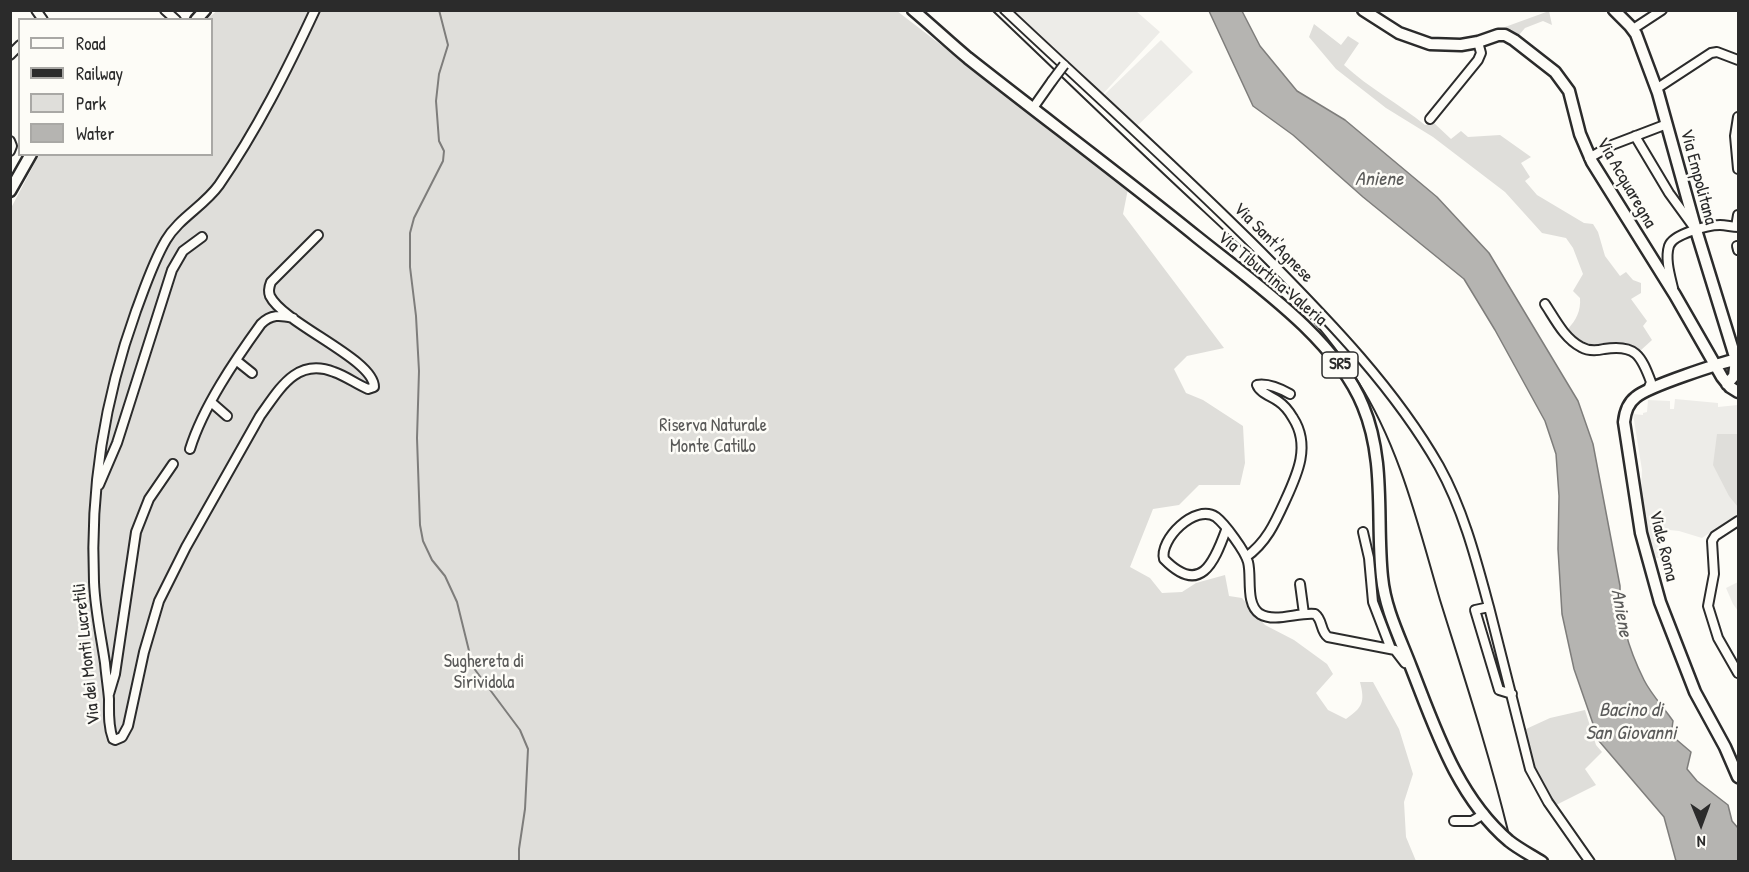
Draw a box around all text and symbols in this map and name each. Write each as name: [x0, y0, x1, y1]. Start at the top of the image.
legend: [18, 18, 213, 156]
text: Road: [76, 31, 106, 56]
text: Railway: [76, 61, 123, 86]
text: Park: [76, 91, 106, 116]
text: Water: [76, 121, 114, 146]
street label: Via Empolitana: [1675, 127, 1721, 227]
street label: Via Acquaregna: [1591, 134, 1661, 232]
water label: Aniene: [1355, 168, 1403, 192]
street label: Via Sant'Agnese: [1229, 199, 1317, 287]
street label: Via Tiburtina Valeria: [1213, 227, 1331, 331]
road number: SR5: [1322, 352, 1358, 378]
park label: Riserva Naturale Monte Catillo: [659, 415, 767, 458]
street label: Viale Roma: [1644, 508, 1682, 584]
street label: Via dei Monti Lucretili: [69, 582, 105, 726]
water label: Aniene: [1605, 587, 1637, 639]
park label: Sughereta di Sirividola: [444, 651, 524, 694]
water label: Bacino di San Giovanni: [1585, 699, 1677, 746]
north arrow: [1671, 794, 1731, 854]
text: N: [1697, 831, 1706, 853]

